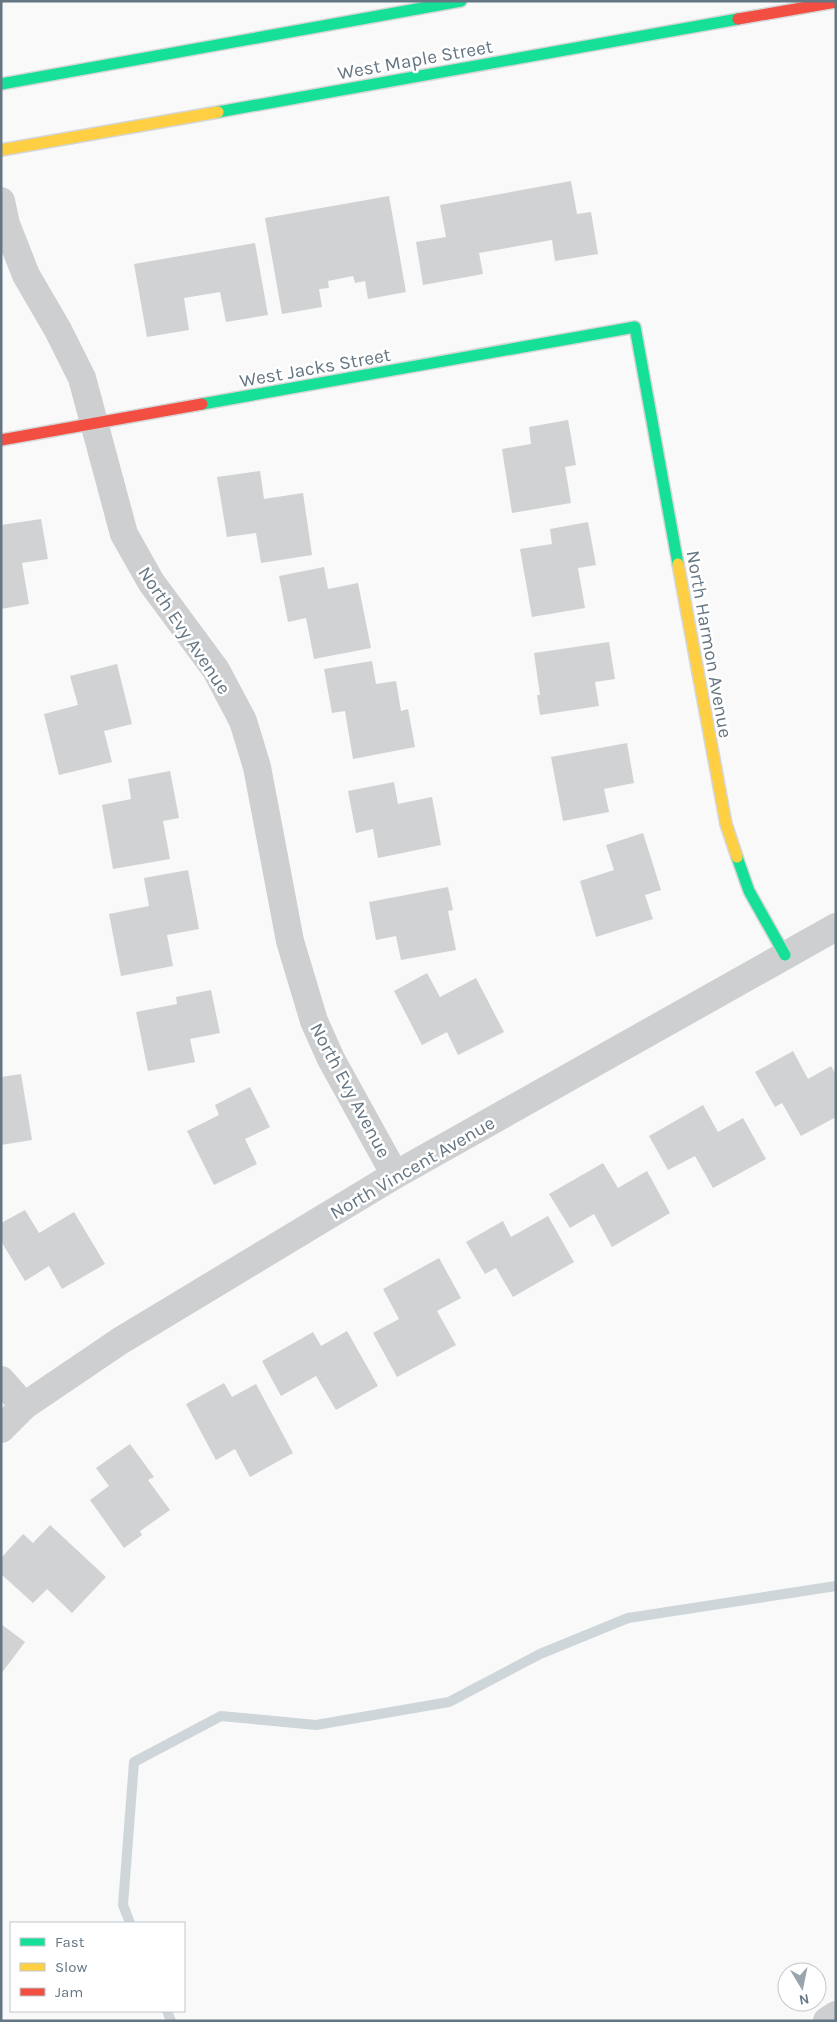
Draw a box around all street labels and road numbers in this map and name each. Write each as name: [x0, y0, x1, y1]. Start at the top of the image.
street label: West Maple Street: [336, 36, 494, 84]
street label: West Jacks Street: [238, 344, 392, 392]
street label: North Harmon Avenue: [682, 549, 736, 740]
street label: North Evy Avenue: [133, 562, 235, 699]
street label: North Evy Avenue: [305, 1019, 395, 1162]
street label: North Vincent Avenue: [326, 1112, 499, 1224]

